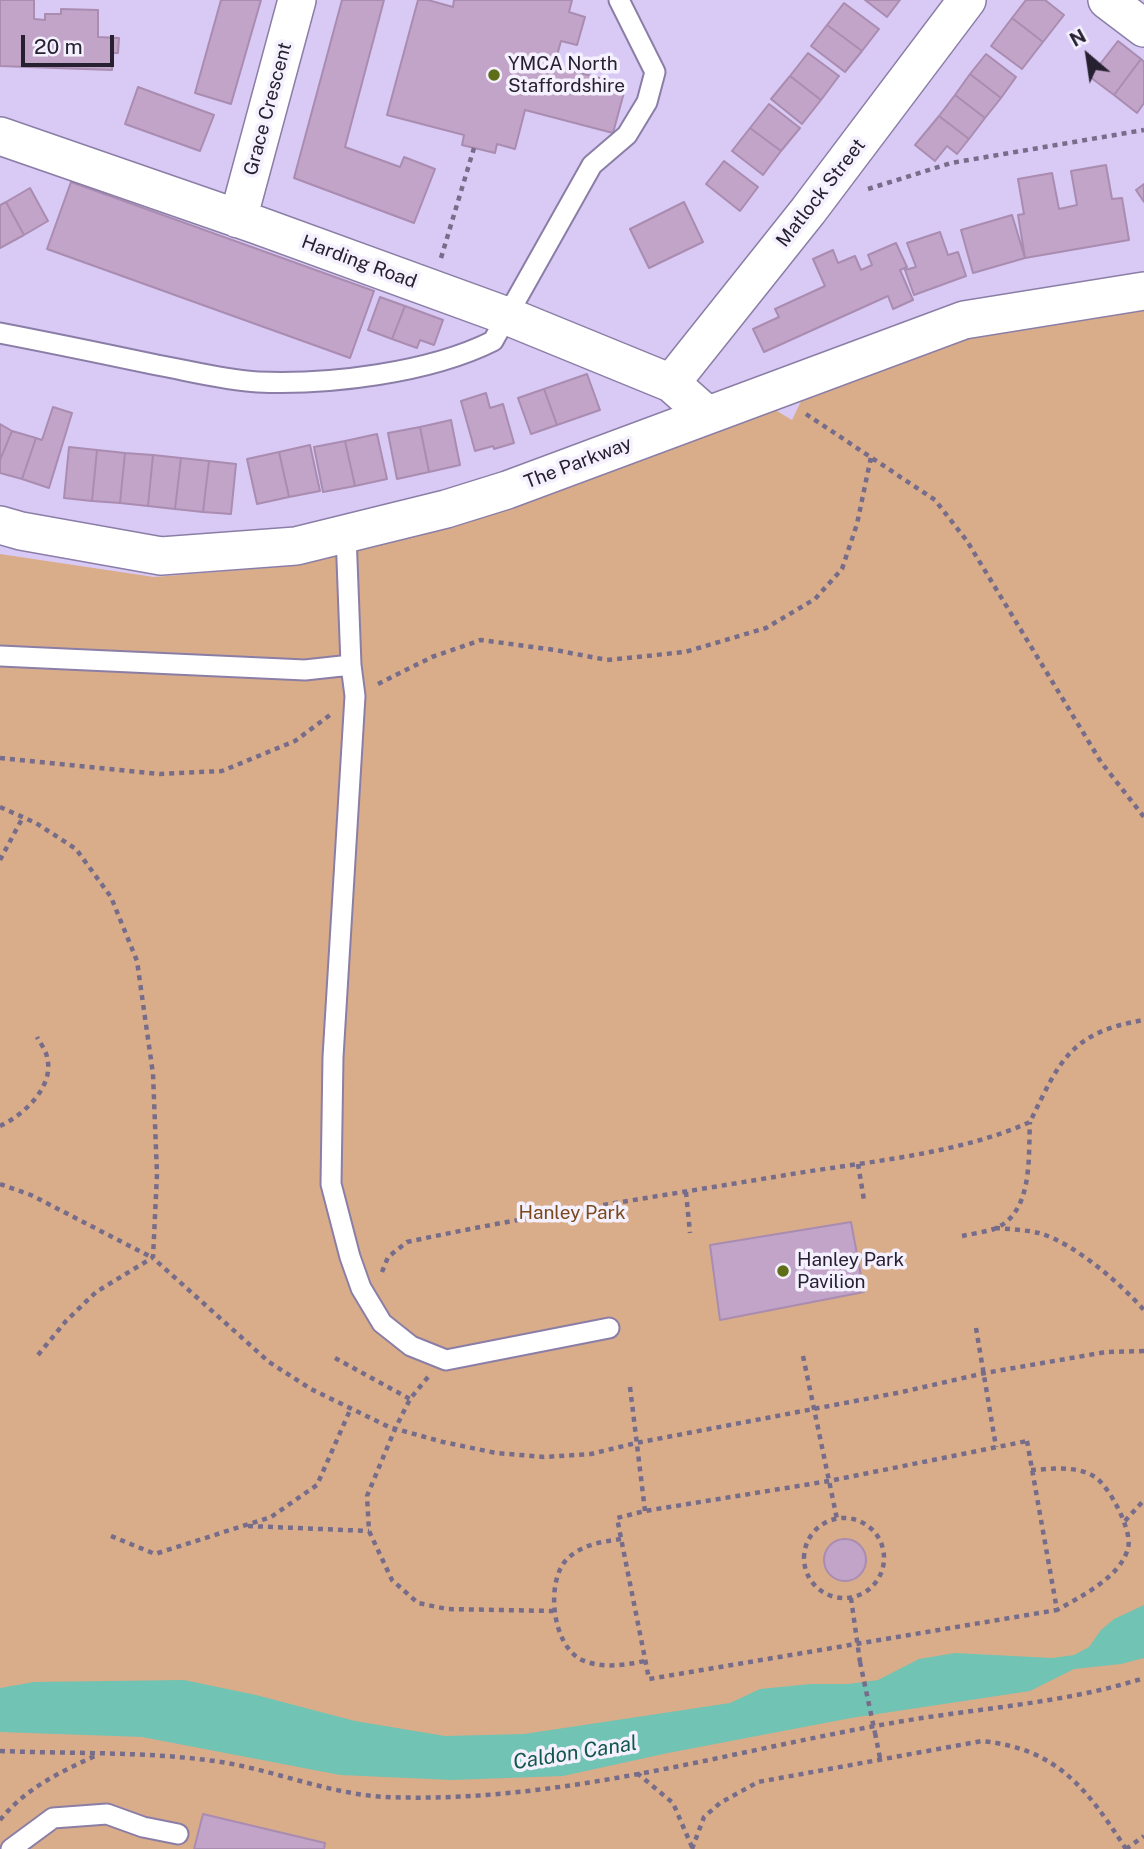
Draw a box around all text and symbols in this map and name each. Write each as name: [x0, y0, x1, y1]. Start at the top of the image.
scale bar: [24, 21, 117, 65]
north arrow: [1053, 21, 1123, 91]
text: N: [1066, 24, 1090, 51]
text: 20 m: [34, 34, 83, 59]
street label: Grace Crescent: [239, 40, 297, 178]
place label: YMCA North Staffordshire: [508, 53, 625, 97]
marker: YMCA North Staffordshire: [486, 67, 502, 83]
street label: Matlock Street: [772, 134, 870, 252]
street label: Harding Road: [298, 231, 420, 293]
street label: The Parkway: [521, 432, 635, 494]
park label: Hanley Park: [518, 1202, 626, 1224]
place label: Hanley Park Pavilion: [797, 1249, 904, 1293]
marker: Hanley Park Pavilion: [775, 1263, 791, 1279]
water label: Caldon Canal: [511, 1731, 639, 1775]

